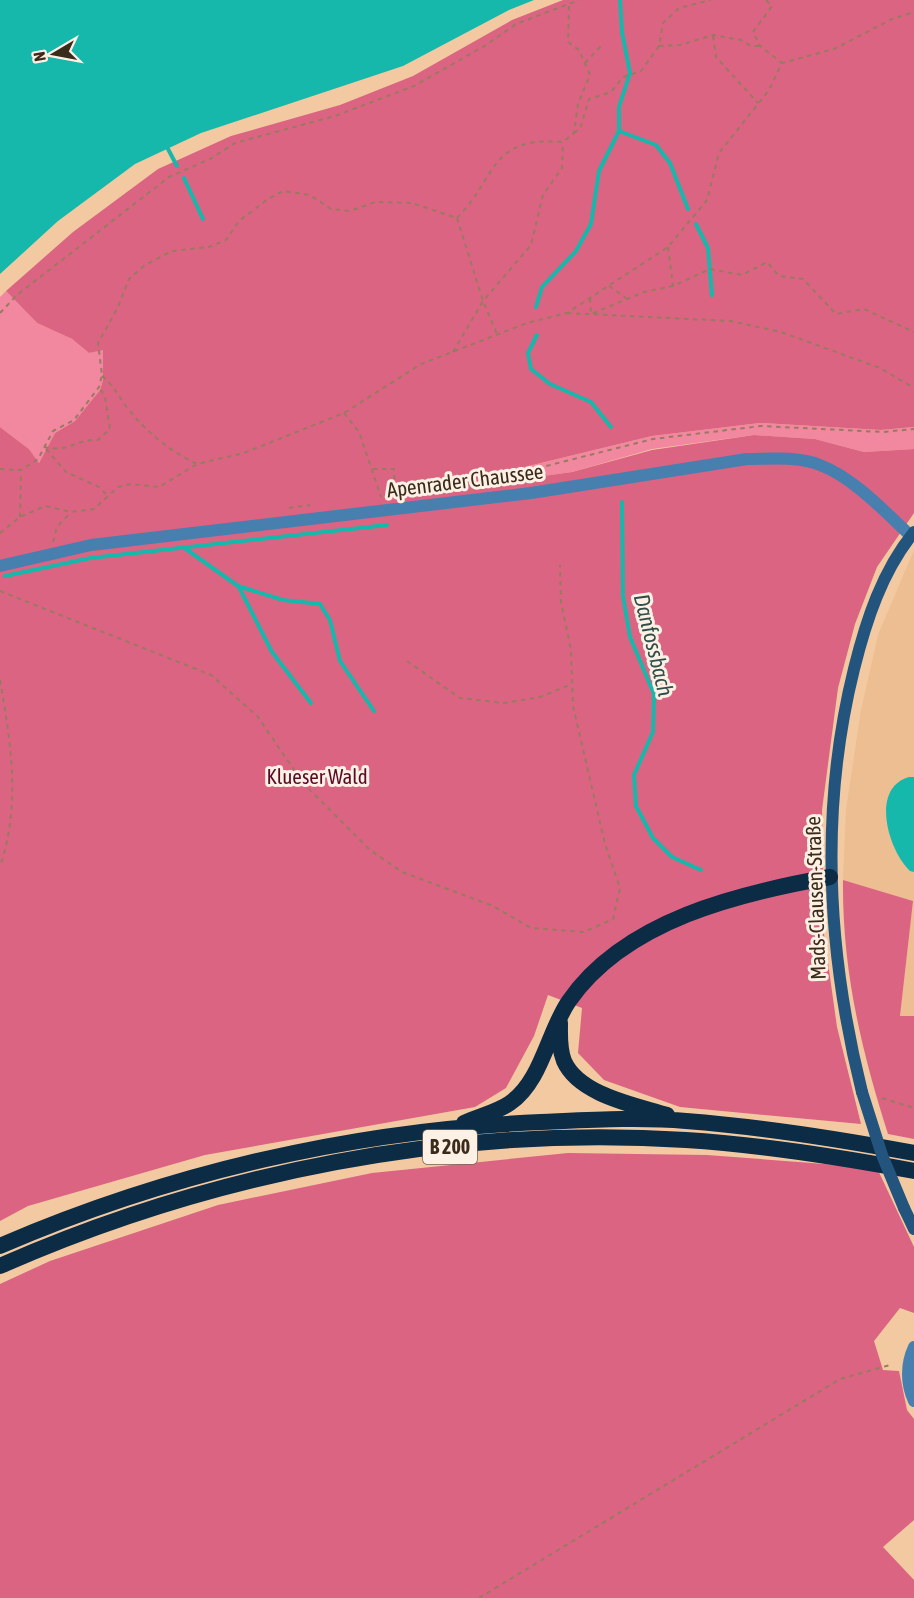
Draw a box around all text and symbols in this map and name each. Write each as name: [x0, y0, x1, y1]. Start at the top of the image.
north arrow: [24, 24, 84, 84]
text: N: [30, 50, 49, 63]
street label: Apenrader Chaussee: [385, 459, 544, 502]
water label: Danfossbach: [629, 591, 679, 699]
park label: Klueser Wald: [266, 764, 368, 788]
street label: Mads-Clausen-Straße: [800, 816, 830, 980]
road number: B 200: [423, 1130, 477, 1164]

